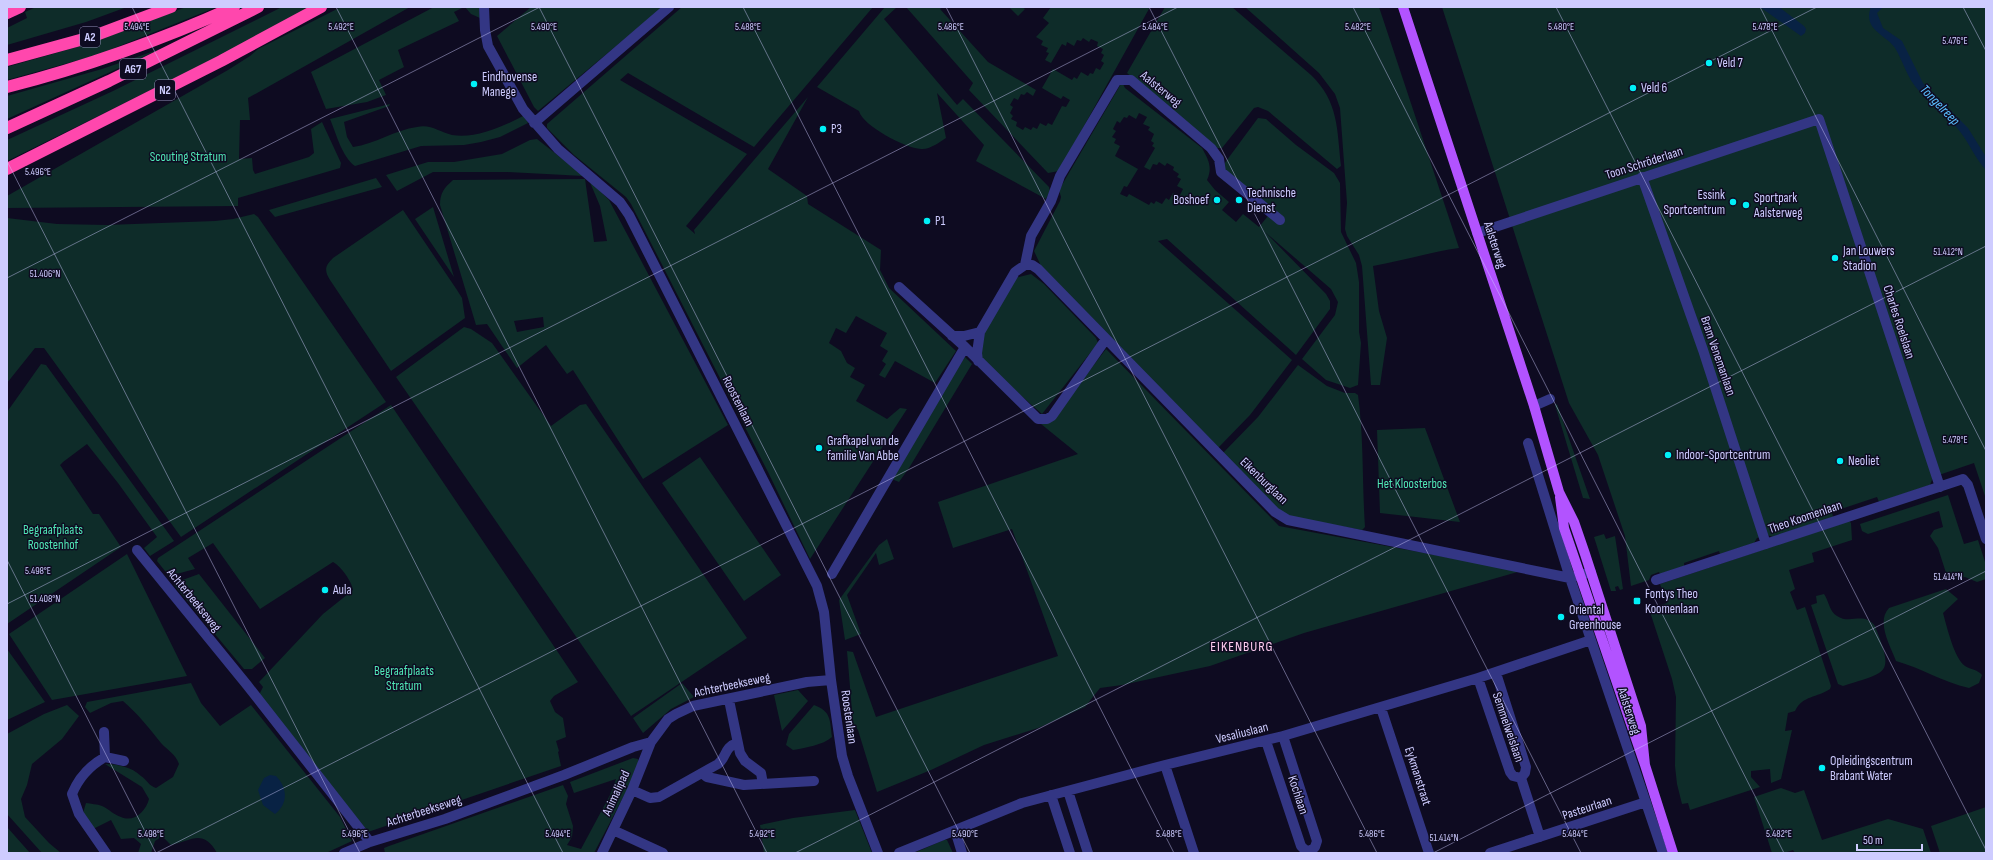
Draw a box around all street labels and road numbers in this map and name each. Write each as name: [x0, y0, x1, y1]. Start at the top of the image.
road number: A2: [80, 27, 100, 47]
road number: A67: [120, 59, 146, 79]
street label: Aalsterweg: [1136, 67, 1185, 110]
road number: N2: [155, 80, 175, 100]
street label: Toon Schröderlaan: [1603, 143, 1685, 183]
street label: Aalsterweg: [1480, 218, 1510, 271]
street label: Charles Roelslaan: [1880, 283, 1918, 361]
street label: Bram Venemanlaan: [1697, 314, 1739, 398]
street label: Roostenlaan: [719, 373, 757, 429]
street label: Eikenburglaan: [1237, 454, 1291, 508]
street label: Theo Koomenlaan: [1766, 497, 1844, 537]
street label: Achterbeekseweg: [163, 564, 225, 635]
street label: Achterbeekseweg: [691, 669, 772, 701]
street label: Aalsterweg: [1614, 684, 1644, 737]
street label: Roostenlaan: [837, 689, 861, 745]
street label: Semmelweislaan: [1489, 690, 1527, 764]
street label: Vesaliuslaan: [1214, 719, 1270, 747]
street label: Eykmanstraat: [1401, 745, 1435, 807]
street label: Animalipad: [598, 768, 633, 819]
street label: Kochlaan: [1284, 774, 1312, 816]
street label: Achterbeekseweg: [384, 791, 463, 831]
street label: Pasteurlaan: [1560, 792, 1614, 824]

